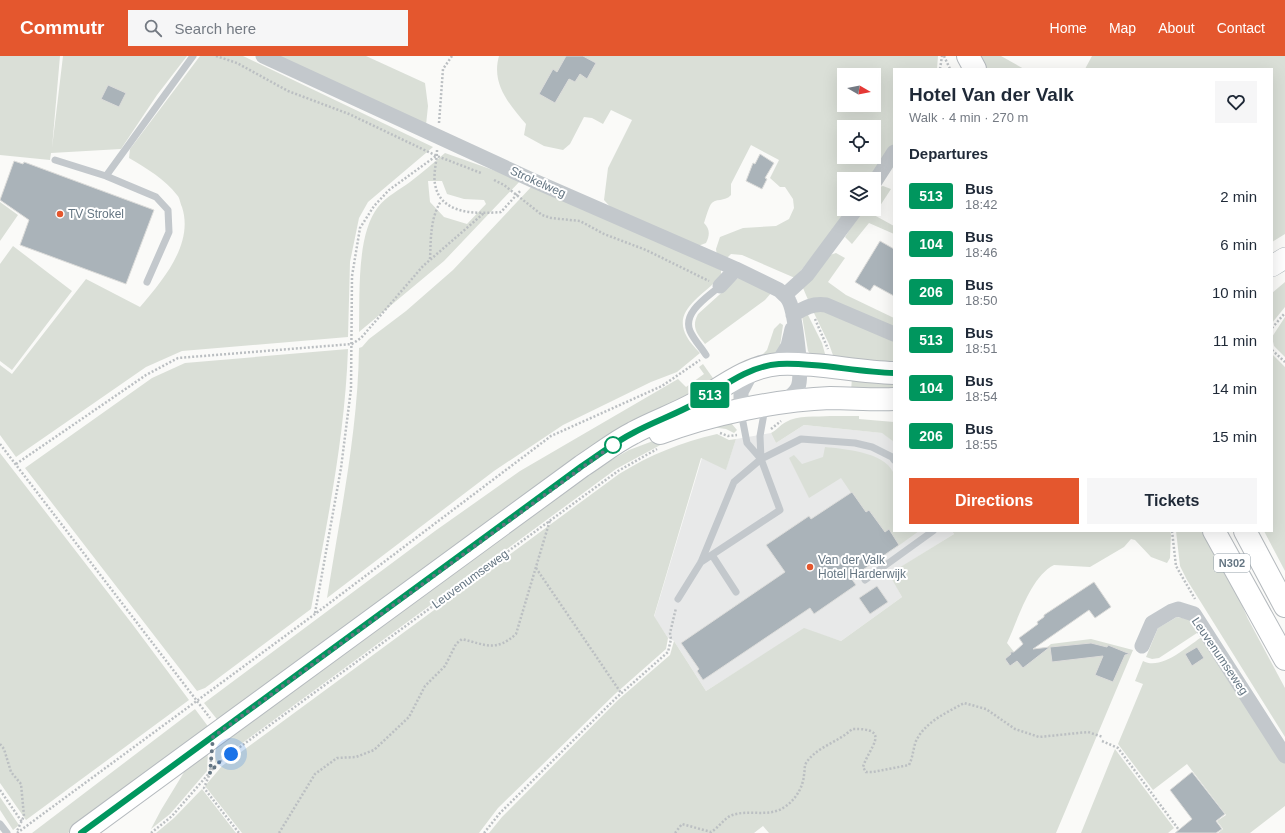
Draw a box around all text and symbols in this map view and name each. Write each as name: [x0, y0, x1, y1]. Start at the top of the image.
search box: [128, 10, 408, 46]
text: Commutr: [20, 17, 104, 38]
icon: search: [142, 17, 164, 39]
text: Search here: [174, 20, 256, 37]
text: Home: [1050, 20, 1087, 36]
text: Map: [1109, 20, 1136, 36]
text: About: [1158, 20, 1195, 36]
text: Contact: [1217, 20, 1265, 36]
north arrow: [837, 68, 881, 112]
map controls: [837, 68, 881, 216]
button: heart: [1215, 81, 1257, 123]
text: Hotel Van der Valk: [909, 84, 1074, 105]
text: Walk · 4 min · 270 m: [909, 110, 1028, 125]
button: locate: [837, 120, 881, 164]
text: Departures: [909, 145, 988, 162]
street label: Strokelweg: [508, 164, 568, 200]
button: layers: [837, 172, 881, 216]
text: Bus: [965, 180, 993, 197]
text: 513: [919, 188, 943, 204]
text: 2 min: [1220, 188, 1257, 205]
text: 18:42: [965, 197, 998, 212]
place label: TV Strokel: [68, 207, 124, 221]
marker: TV Strokel: [55, 209, 65, 219]
text: Bus: [965, 228, 993, 245]
text: 104: [919, 236, 943, 252]
text: 6 min: [1220, 236, 1257, 253]
text: 18:46: [965, 245, 998, 260]
text: Bus: [965, 276, 993, 293]
text: 206: [919, 284, 943, 300]
text: 10 min: [1212, 284, 1257, 301]
text: 18:50: [965, 293, 998, 308]
text: Bus: [965, 324, 993, 341]
text: 513: [919, 332, 943, 348]
text: 11 min: [1213, 332, 1257, 349]
text: 18:51: [965, 341, 998, 356]
text: Bus: [965, 372, 993, 389]
text: 104: [919, 380, 943, 396]
text: 14 min: [1212, 380, 1257, 397]
line badge: 513: [687, 382, 733, 408]
text: 513: [698, 387, 722, 403]
text: 18:54: [965, 389, 998, 404]
text: Bus: [965, 420, 993, 437]
text: 206: [919, 428, 943, 444]
text: 15 min: [1212, 428, 1257, 445]
unlabelled marker: [604, 436, 622, 454]
text: 18:55: [965, 437, 998, 452]
button: Directions: [909, 478, 1079, 524]
button: Tickets: [1087, 478, 1257, 524]
street label: Leuvenumseweg: [429, 547, 511, 611]
place label: Van der Valk Hotel Harderwijk: [818, 553, 907, 581]
road number: N302: [1214, 554, 1250, 572]
marker: Van der Valk Hotel Harderwijk: [805, 562, 815, 572]
street label: Leuvenumseweg: [1189, 614, 1251, 698]
your location: [221, 744, 241, 764]

